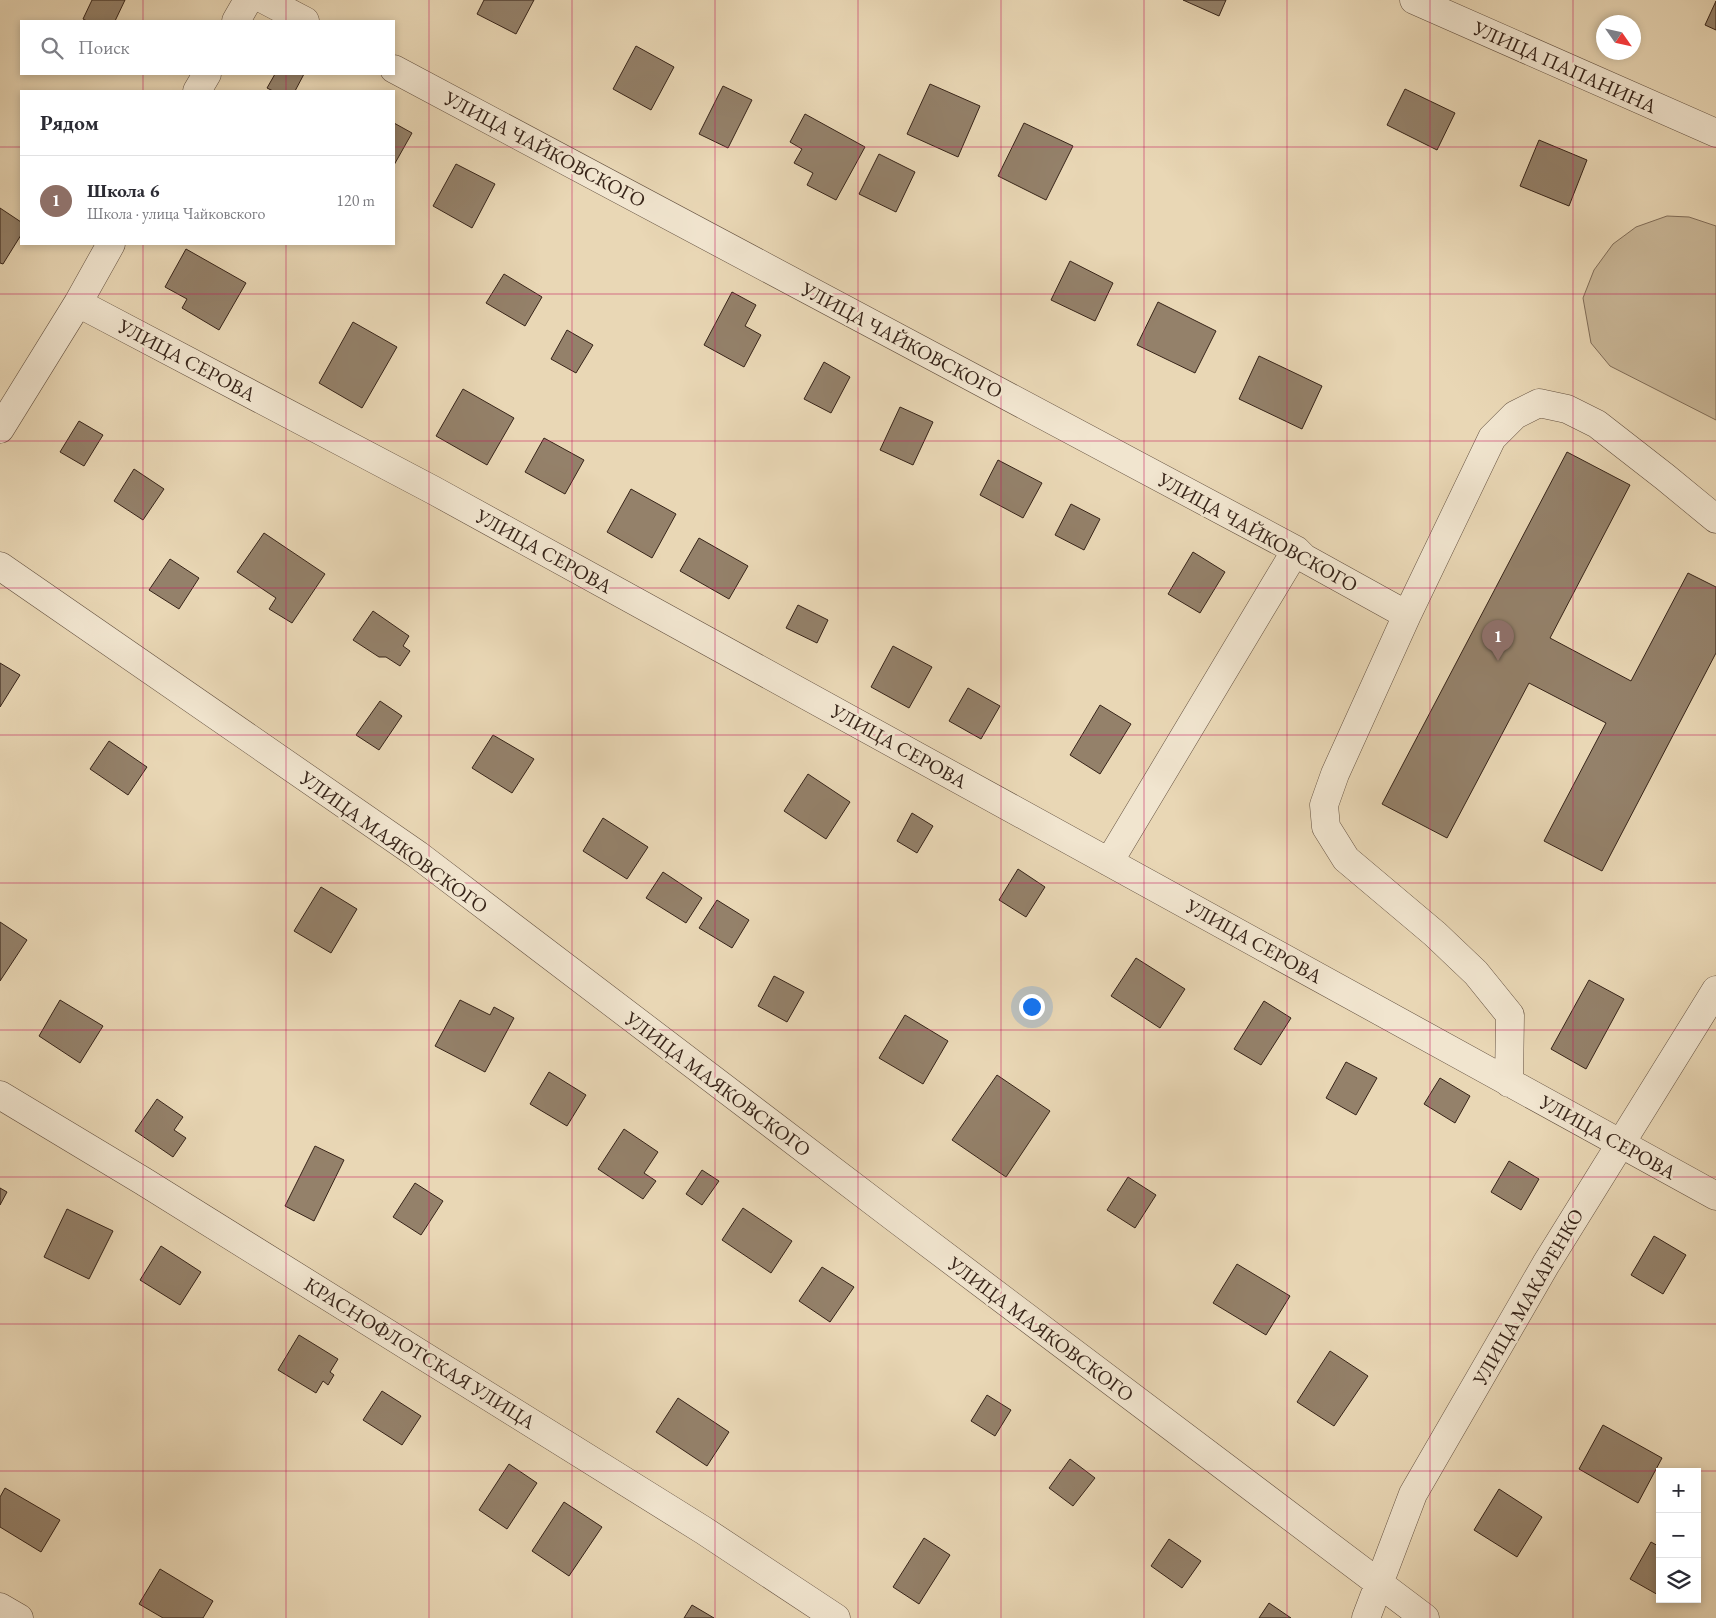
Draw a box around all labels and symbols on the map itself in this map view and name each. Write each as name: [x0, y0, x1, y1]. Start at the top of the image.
street label: УЛИЦА ПАПАНИНА: [1468, 14, 1661, 119]
north arrow: [1596, 15, 1641, 60]
street label: УЛИЦА ЧАЙКОВСКОГО: [439, 84, 650, 213]
street label: УЛИЦА ЧАЙКОВСКОГО: [796, 275, 1007, 404]
street label: УЛИЦА СЕРОВА: [113, 312, 261, 407]
street label: УЛИЦА ЧАЙКОВСКОГО: [1153, 466, 1363, 598]
street label: УЛИЦА СЕРОВА: [470, 502, 617, 599]
pin: 1: [1482, 620, 1514, 661]
street label: УЛИЦА СЕРОВА: [825, 697, 972, 794]
street label: УЛИЦА МАЯКОВСКОГО: [294, 764, 493, 919]
street label: УЛИЦА СЕРОВА: [1180, 892, 1327, 989]
your location: [1019, 994, 1045, 1020]
street label: УЛИЦА МАЯКОВСКОГО: [619, 1005, 816, 1163]
street label: УЛИЦА СЕРОВА: [1534, 1088, 1681, 1185]
street label: УЛИЦА МАКАРЕНКО: [1466, 1204, 1589, 1391]
street label: УЛИЦА МАЯКОВСКОГО: [942, 1250, 1139, 1408]
street label: КРАСНОФЛОТСКАЯ УЛИЦА: [300, 1271, 541, 1435]

